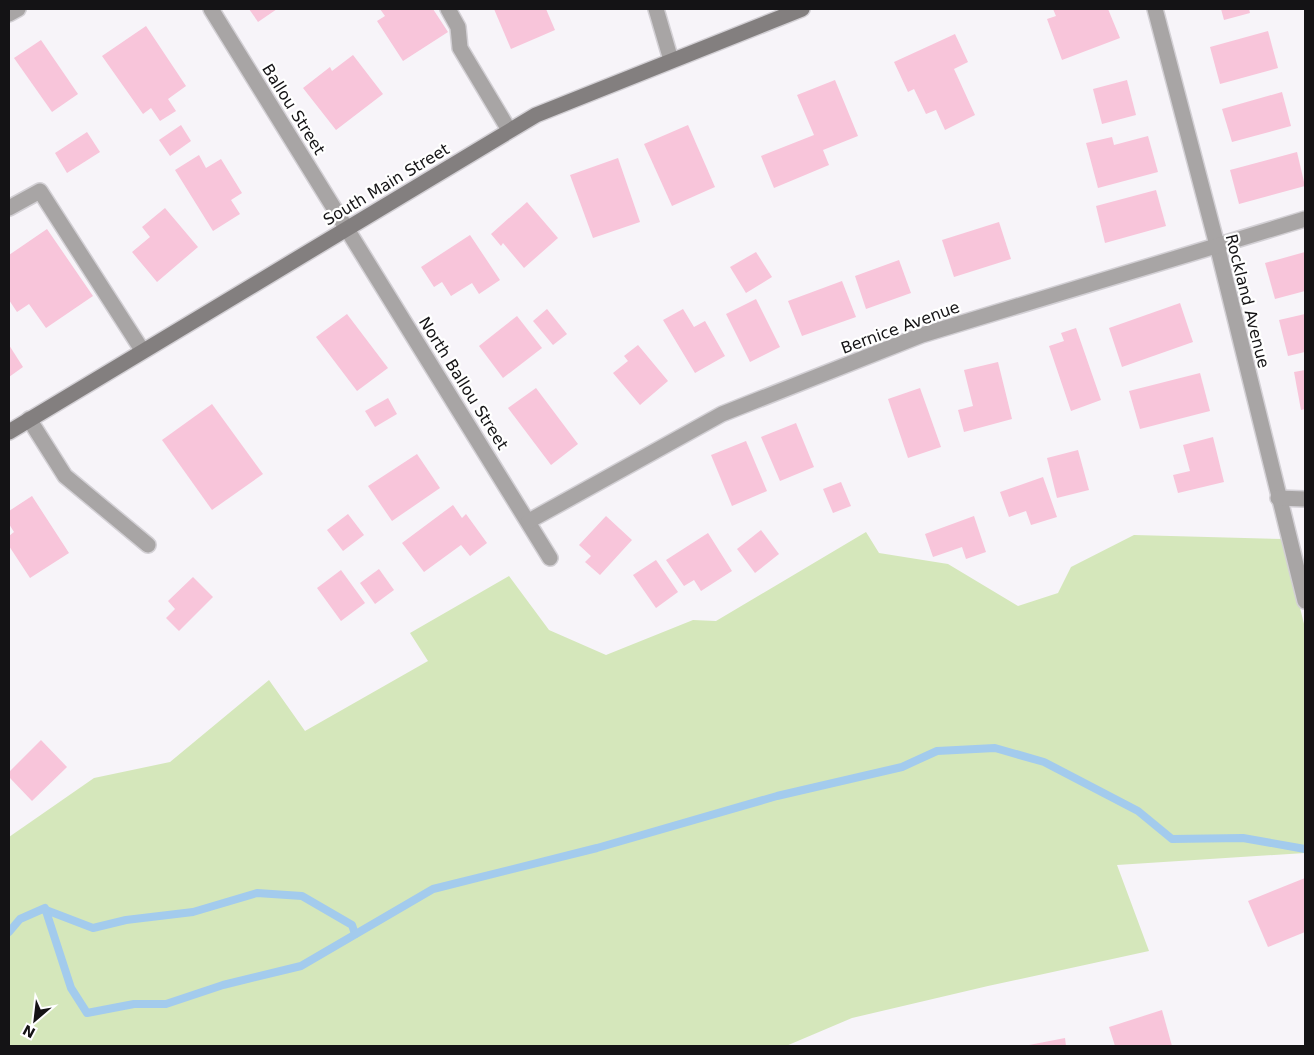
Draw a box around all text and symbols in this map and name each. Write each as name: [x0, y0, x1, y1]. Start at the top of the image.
street label: Ballou Street: [258, 60, 329, 158]
street label: South Main Street: [320, 139, 453, 230]
street label: Rockland Avenue: [1222, 232, 1273, 370]
street label: Bernice Avenue: [838, 297, 962, 358]
street label: North Ballou Street: [415, 313, 512, 453]
north arrow: [10, 995, 60, 1045]
text: N: [20, 1022, 38, 1041]

